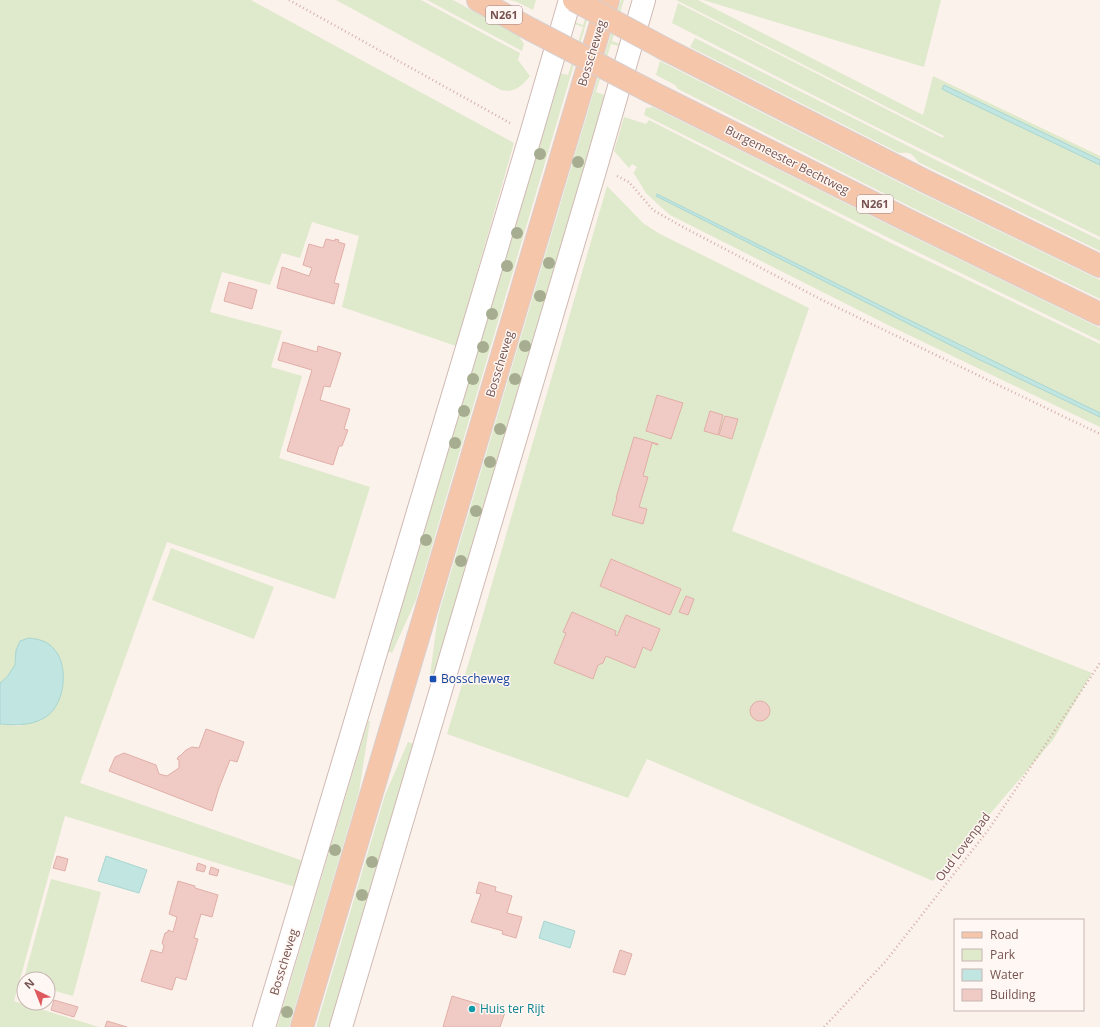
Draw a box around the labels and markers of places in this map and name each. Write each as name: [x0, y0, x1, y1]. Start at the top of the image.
place label: Bosscheweg: [441, 670, 510, 687]
marker: Bosscheweg: [428, 674, 438, 684]
place label: Huis ter Rijt: [480, 1000, 545, 1017]
marker: Huis ter Rijt: [467, 1004, 477, 1014]

